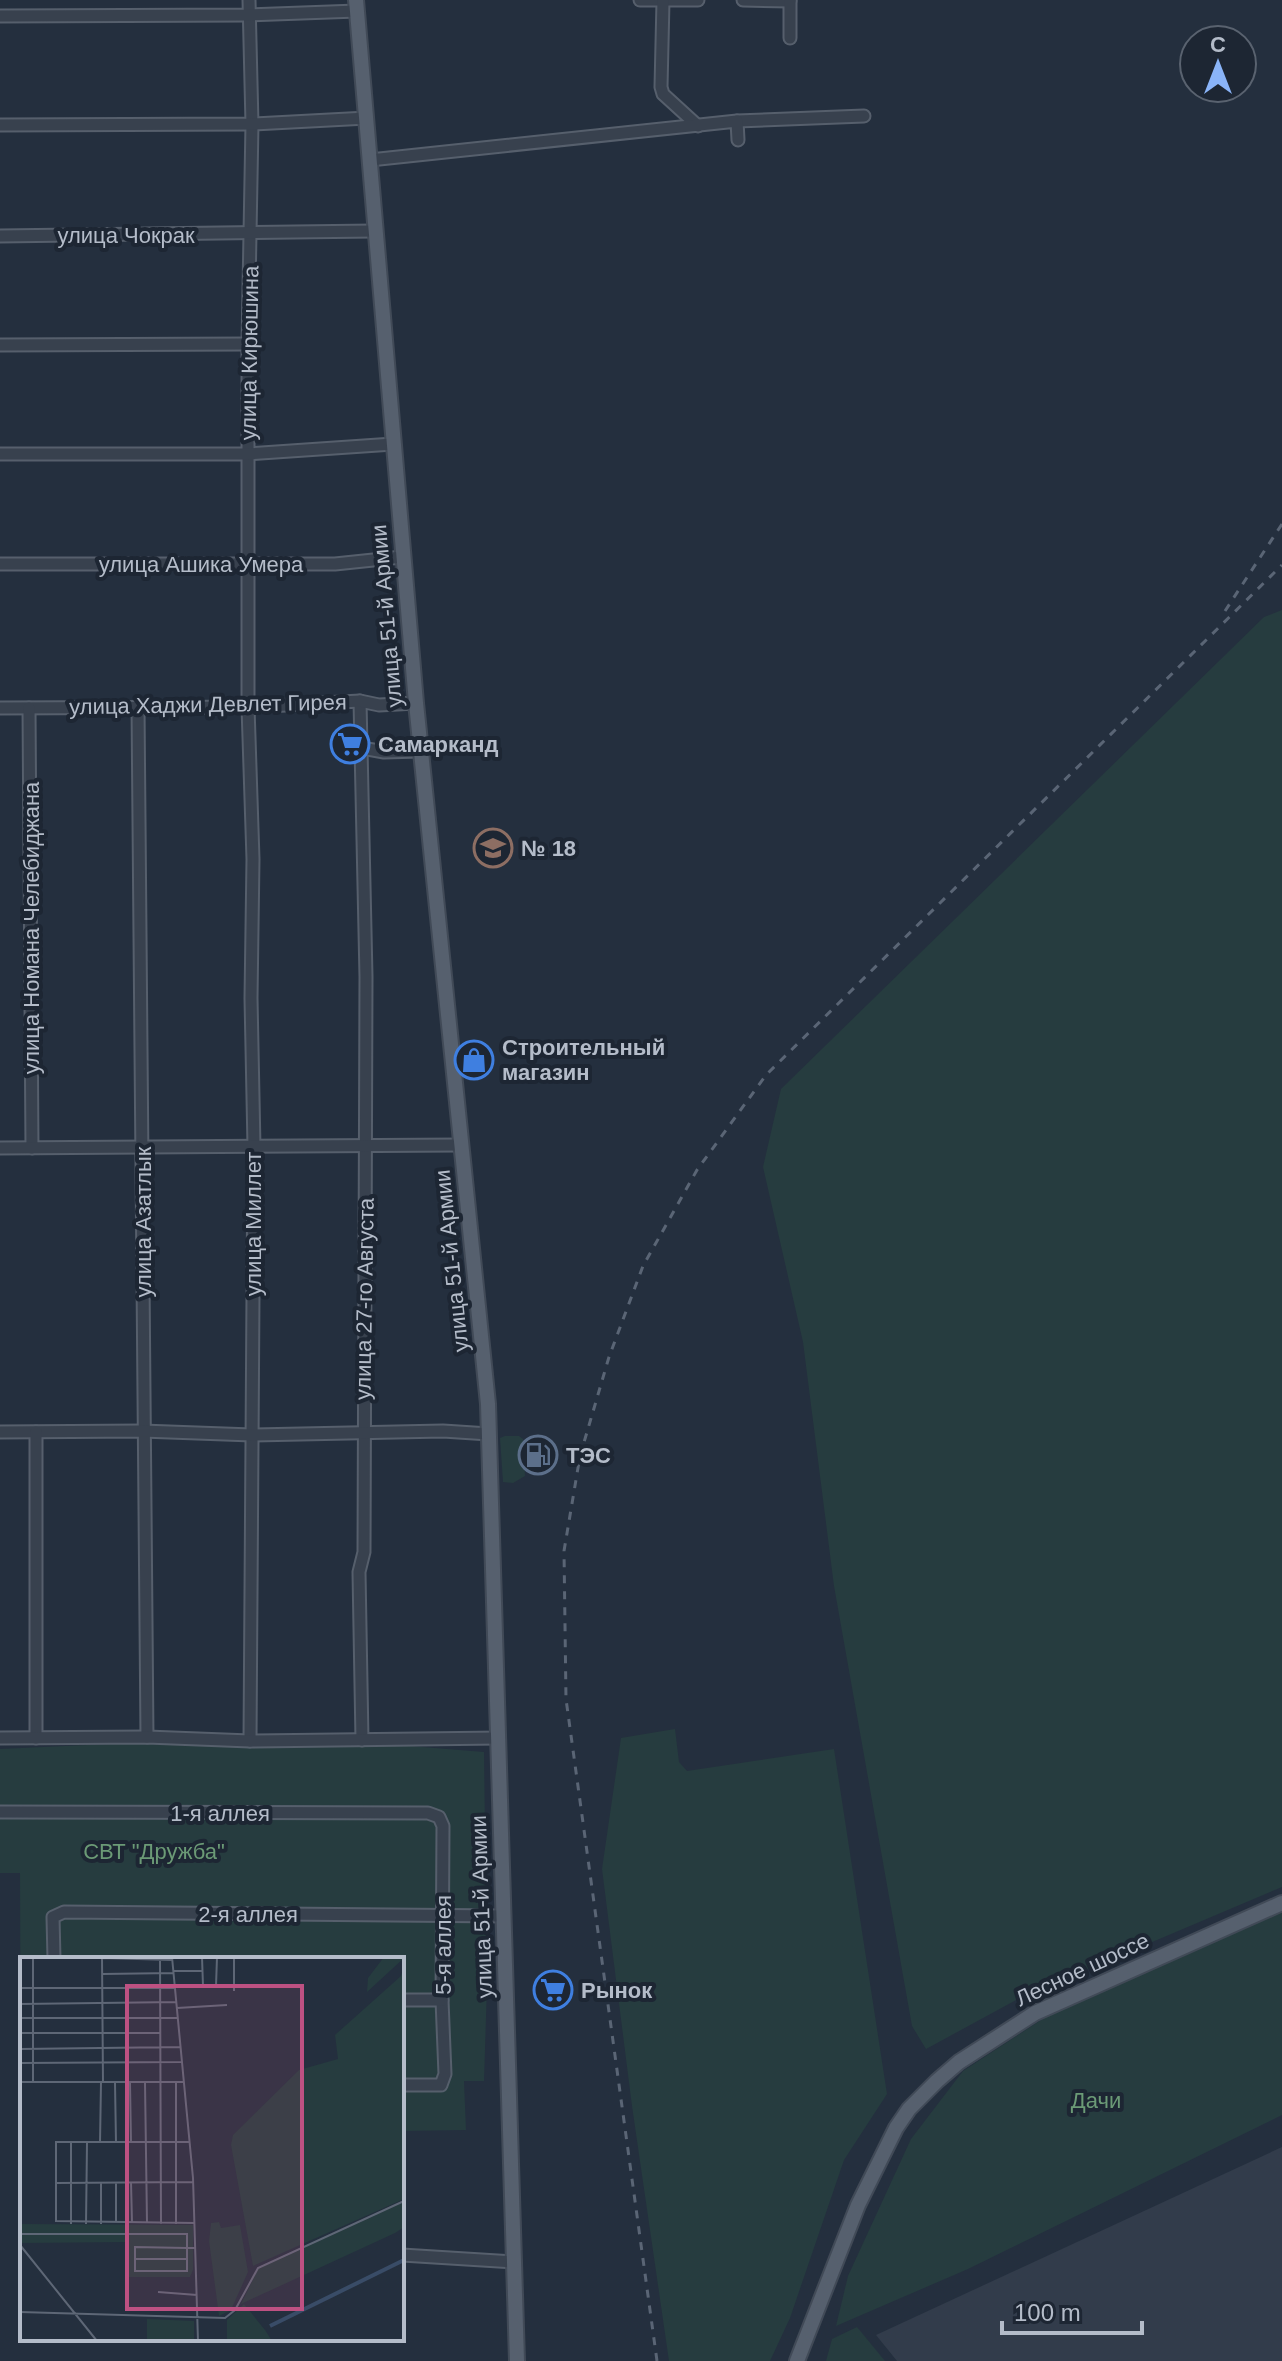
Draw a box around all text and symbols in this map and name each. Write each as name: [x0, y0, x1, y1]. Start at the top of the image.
north arrow: [1178, 24, 1258, 104]
text: С: [1210, 32, 1226, 57]
street label: улица Чокрак: [57, 223, 195, 248]
street label: улица Кирюшина: [235, 265, 264, 441]
street label: улица 51-й Армии: [366, 524, 407, 708]
street label: улица Ашика Умера: [99, 552, 304, 577]
street label: улица Хаджи Девлет Гирея: [69, 690, 347, 719]
supermarket icon: Самарканд: [329, 723, 371, 765]
place label: Самарканд: [378, 732, 499, 757]
street label: улица Номана Челебиджана: [19, 781, 44, 1074]
school or university icon: № 18: [472, 827, 514, 869]
place label: № 18: [521, 836, 576, 861]
place label: Строительный магазин: [502, 1035, 665, 1085]
shop icon: Строительный магазин: [453, 1039, 495, 1081]
street label: улица Азатлык: [131, 1146, 156, 1297]
street label: улица Миллет: [241, 1152, 266, 1296]
street label: улица 51-й Армии: [429, 1168, 474, 1353]
street label: улица 27-го Августа: [350, 1197, 379, 1400]
fuel station icon: ТЭС: [517, 1434, 559, 1476]
place label: ТЭС: [566, 1443, 611, 1468]
street label: 1-я аллея: [170, 1801, 270, 1826]
street label: улица 51-й Армии: [466, 1815, 497, 1999]
park label: СВТ "Дружба": [83, 1839, 225, 1864]
street label: 5-я аллея: [431, 1895, 456, 1995]
street label: 2-я аллея: [198, 1902, 298, 1927]
street label: Лесное шоссе: [1011, 1928, 1153, 2011]
inset map: [20, 1957, 404, 2341]
supermarket icon: Рынок: [532, 1969, 574, 2011]
place label: Рынок: [581, 1978, 653, 2003]
park label: Дачи: [1071, 2088, 1121, 2113]
scale bar: [1002, 2285, 1142, 2335]
text: 100 m: [1014, 2299, 1081, 2326]

